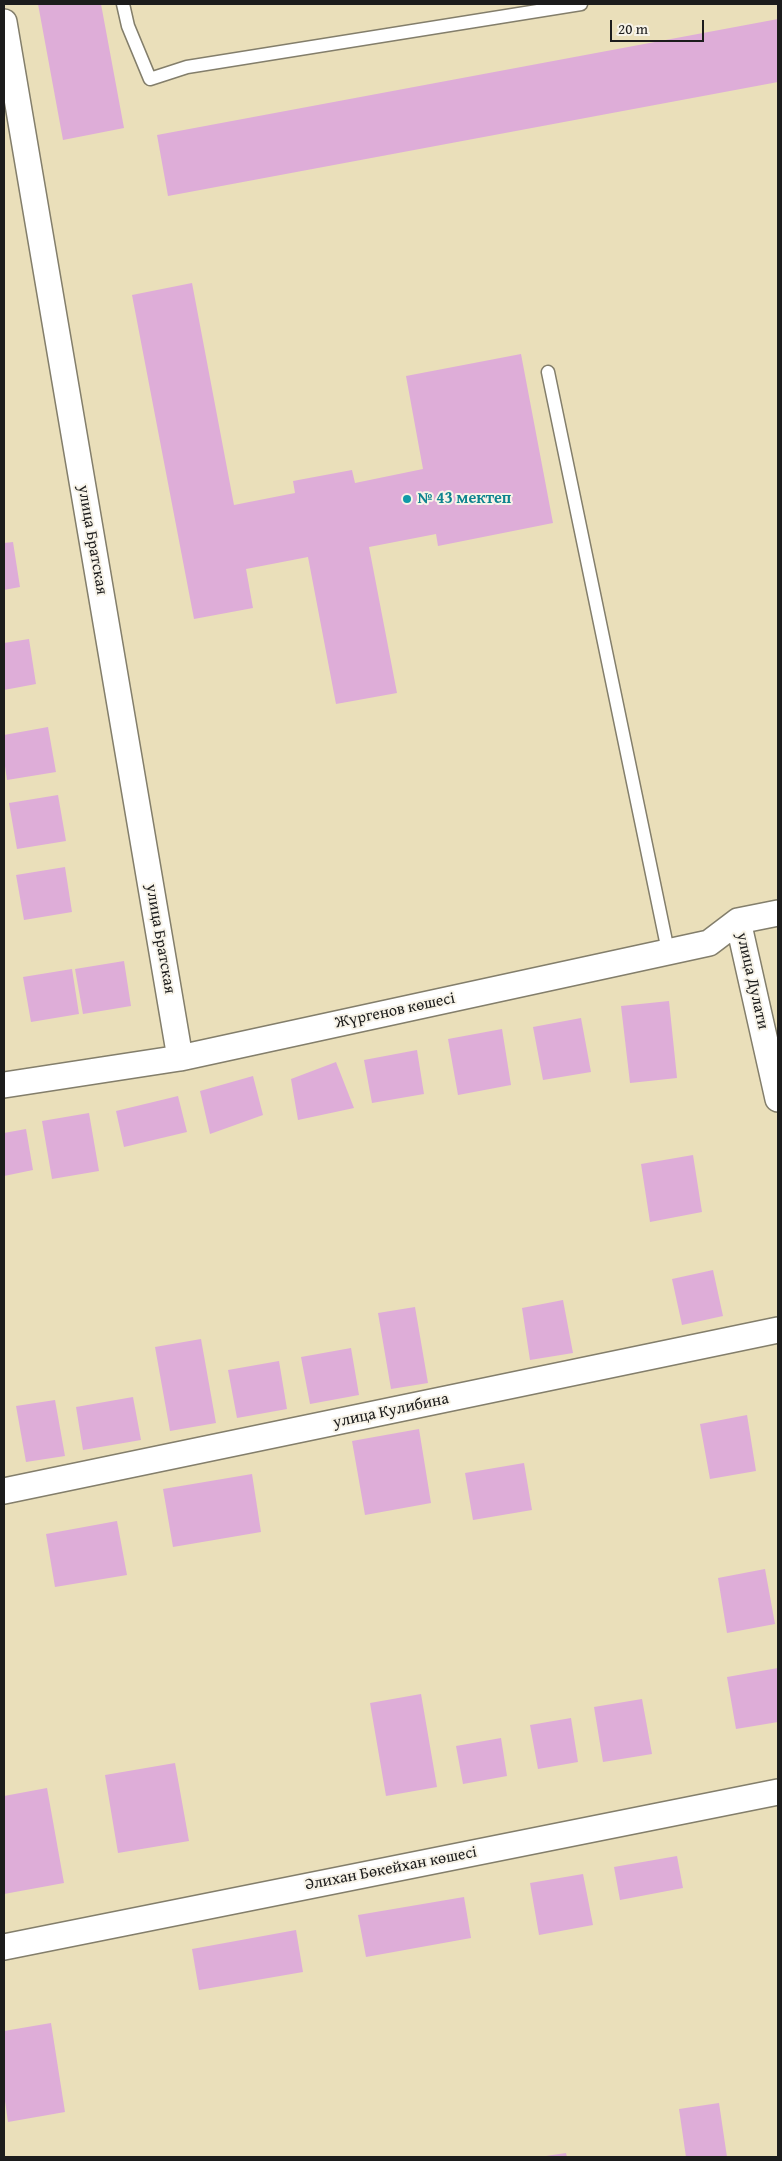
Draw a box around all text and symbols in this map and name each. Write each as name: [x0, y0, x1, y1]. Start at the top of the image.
scale bar: [612, 10, 706, 42]
text: 20 m: [618, 18, 648, 39]
street label: улица Братская: [73, 484, 111, 596]
place label: № 43 мектеп: [417, 489, 511, 509]
marker: № 43 мектеп: [401, 493, 413, 505]
street label: улица Братская: [141, 883, 179, 995]
street label: улица Дулати: [732, 931, 772, 1031]
street label: Жүргенов көшесі: [333, 989, 457, 1033]
street label: улица Кулибина: [331, 1389, 451, 1433]
street label: Әлихан Бөкейхан көшесі: [303, 1843, 479, 1895]

